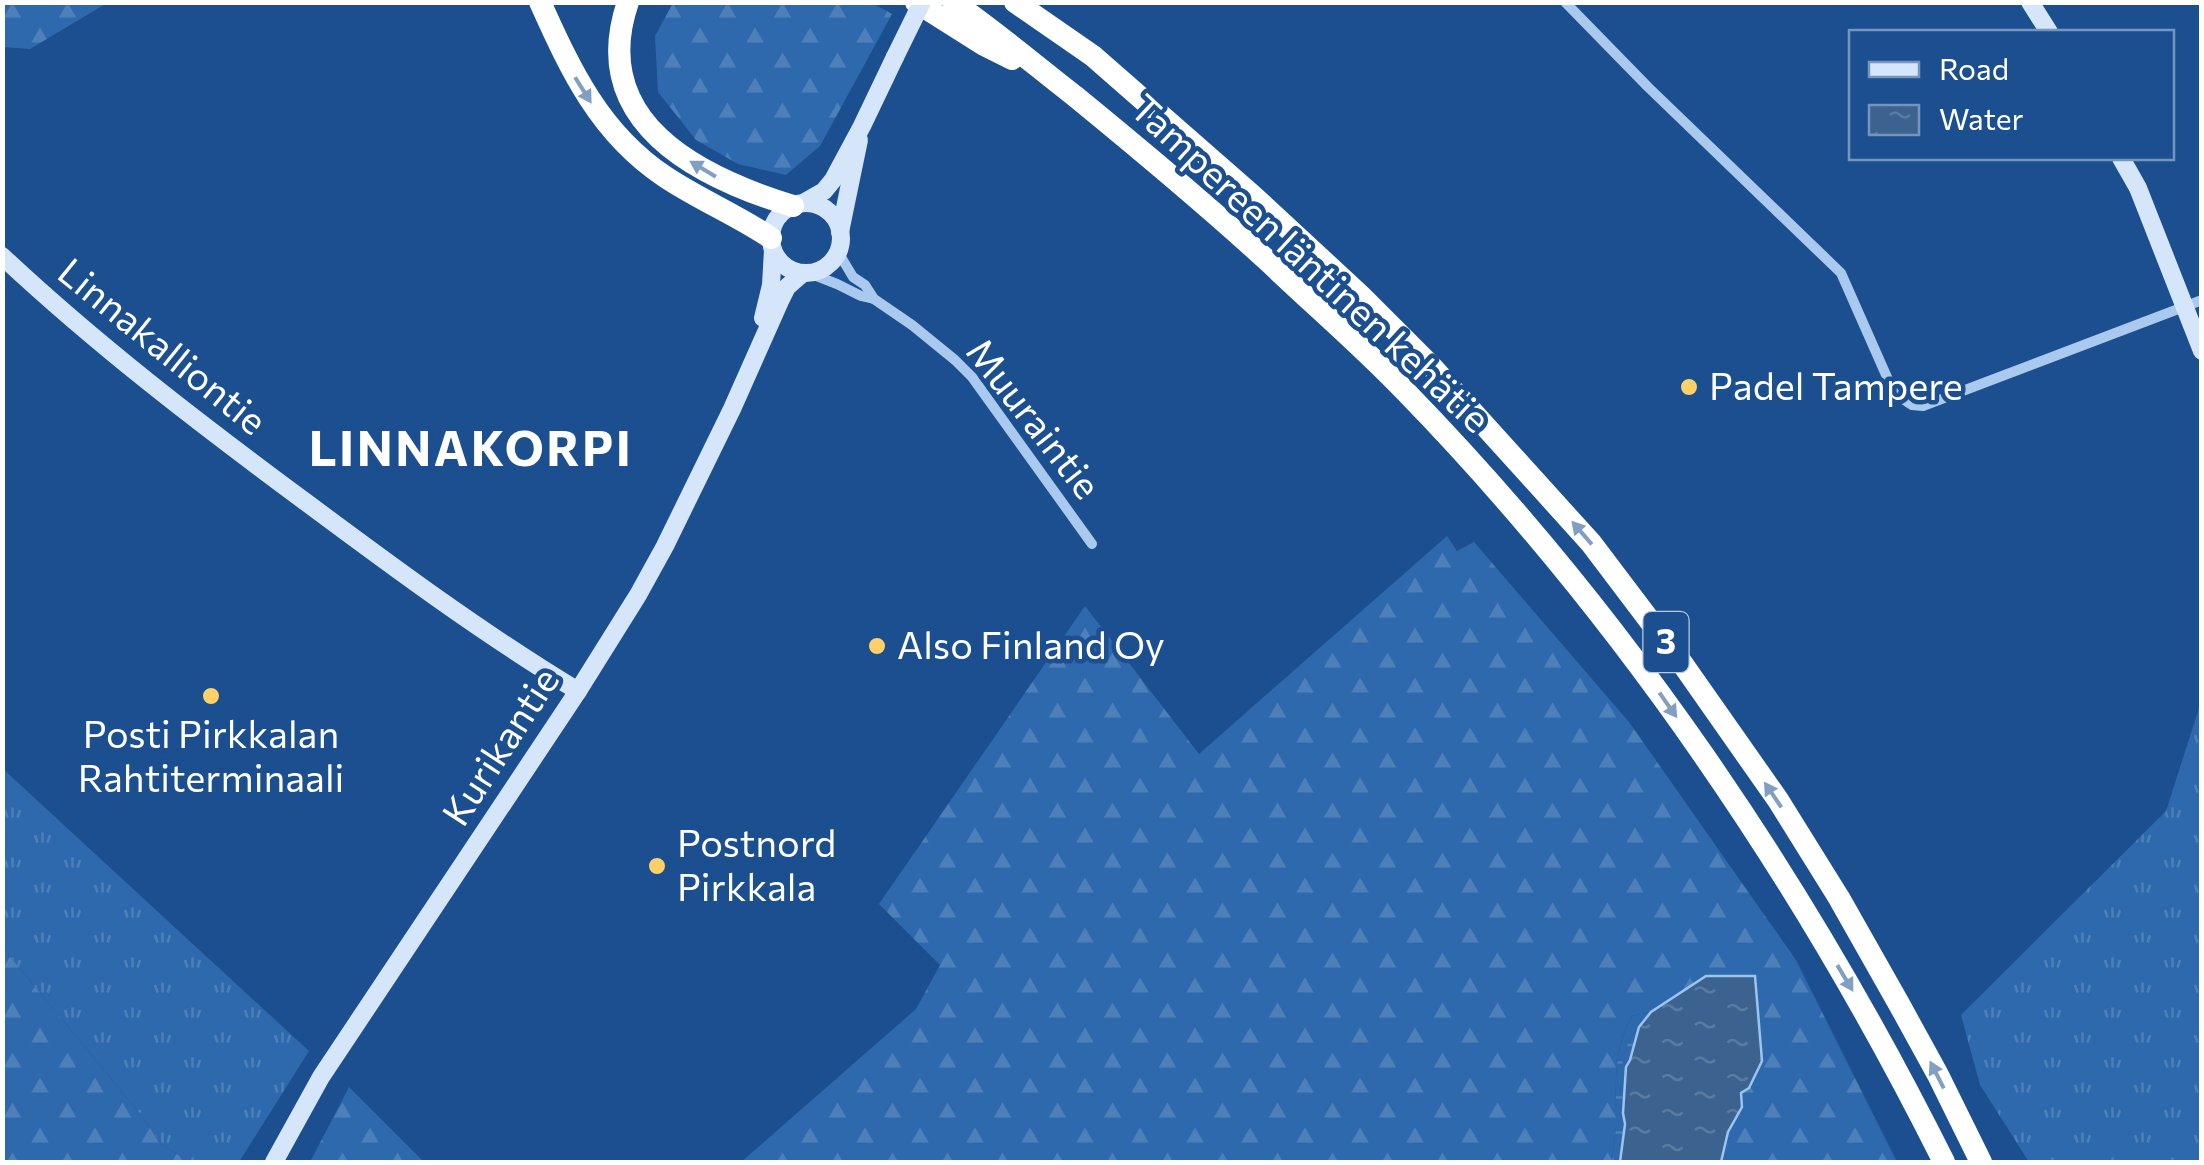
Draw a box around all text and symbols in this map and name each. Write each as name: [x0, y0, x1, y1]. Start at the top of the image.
legend: [1849, 30, 2174, 160]
text: Road: [1939, 49, 2009, 86]
one-way arrow: [574, 76, 592, 104]
street label: Tampereen läntinen kehätie: [1122, 83, 1501, 441]
text: Water: [1939, 99, 2024, 136]
one-way arrow: [689, 161, 717, 178]
street label: Linnakalliontie: [50, 247, 277, 443]
street label: Muuraintie: [958, 328, 1112, 507]
place label: Padel Tampere: [1709, 361, 1963, 408]
marker: Padel Tampere: [1678, 376, 1700, 398]
district label: LINNAKORPI: [309, 417, 633, 476]
one-way arrow: [1571, 520, 1593, 545]
road number: 3: [1644, 612, 1688, 672]
place label: Also Finland Oy: [897, 620, 1165, 667]
marker: Also Finland Oy: [866, 635, 888, 657]
street label: Kurikantie: [430, 658, 567, 833]
marker: Posti Pirkkalan Rahtiterminaali: [200, 685, 222, 707]
one-way arrow: [1658, 692, 1677, 719]
place label: Posti Pirkkalan Rahtiterminaali: [78, 709, 344, 800]
one-way arrow: [1765, 781, 1783, 808]
place label: Postnord Pirkkala: [677, 818, 836, 909]
marker: Postnord Pirkkala: [646, 855, 668, 877]
one-way arrow: [1835, 964, 1853, 992]
one-way arrow: [1929, 1061, 1946, 1090]

